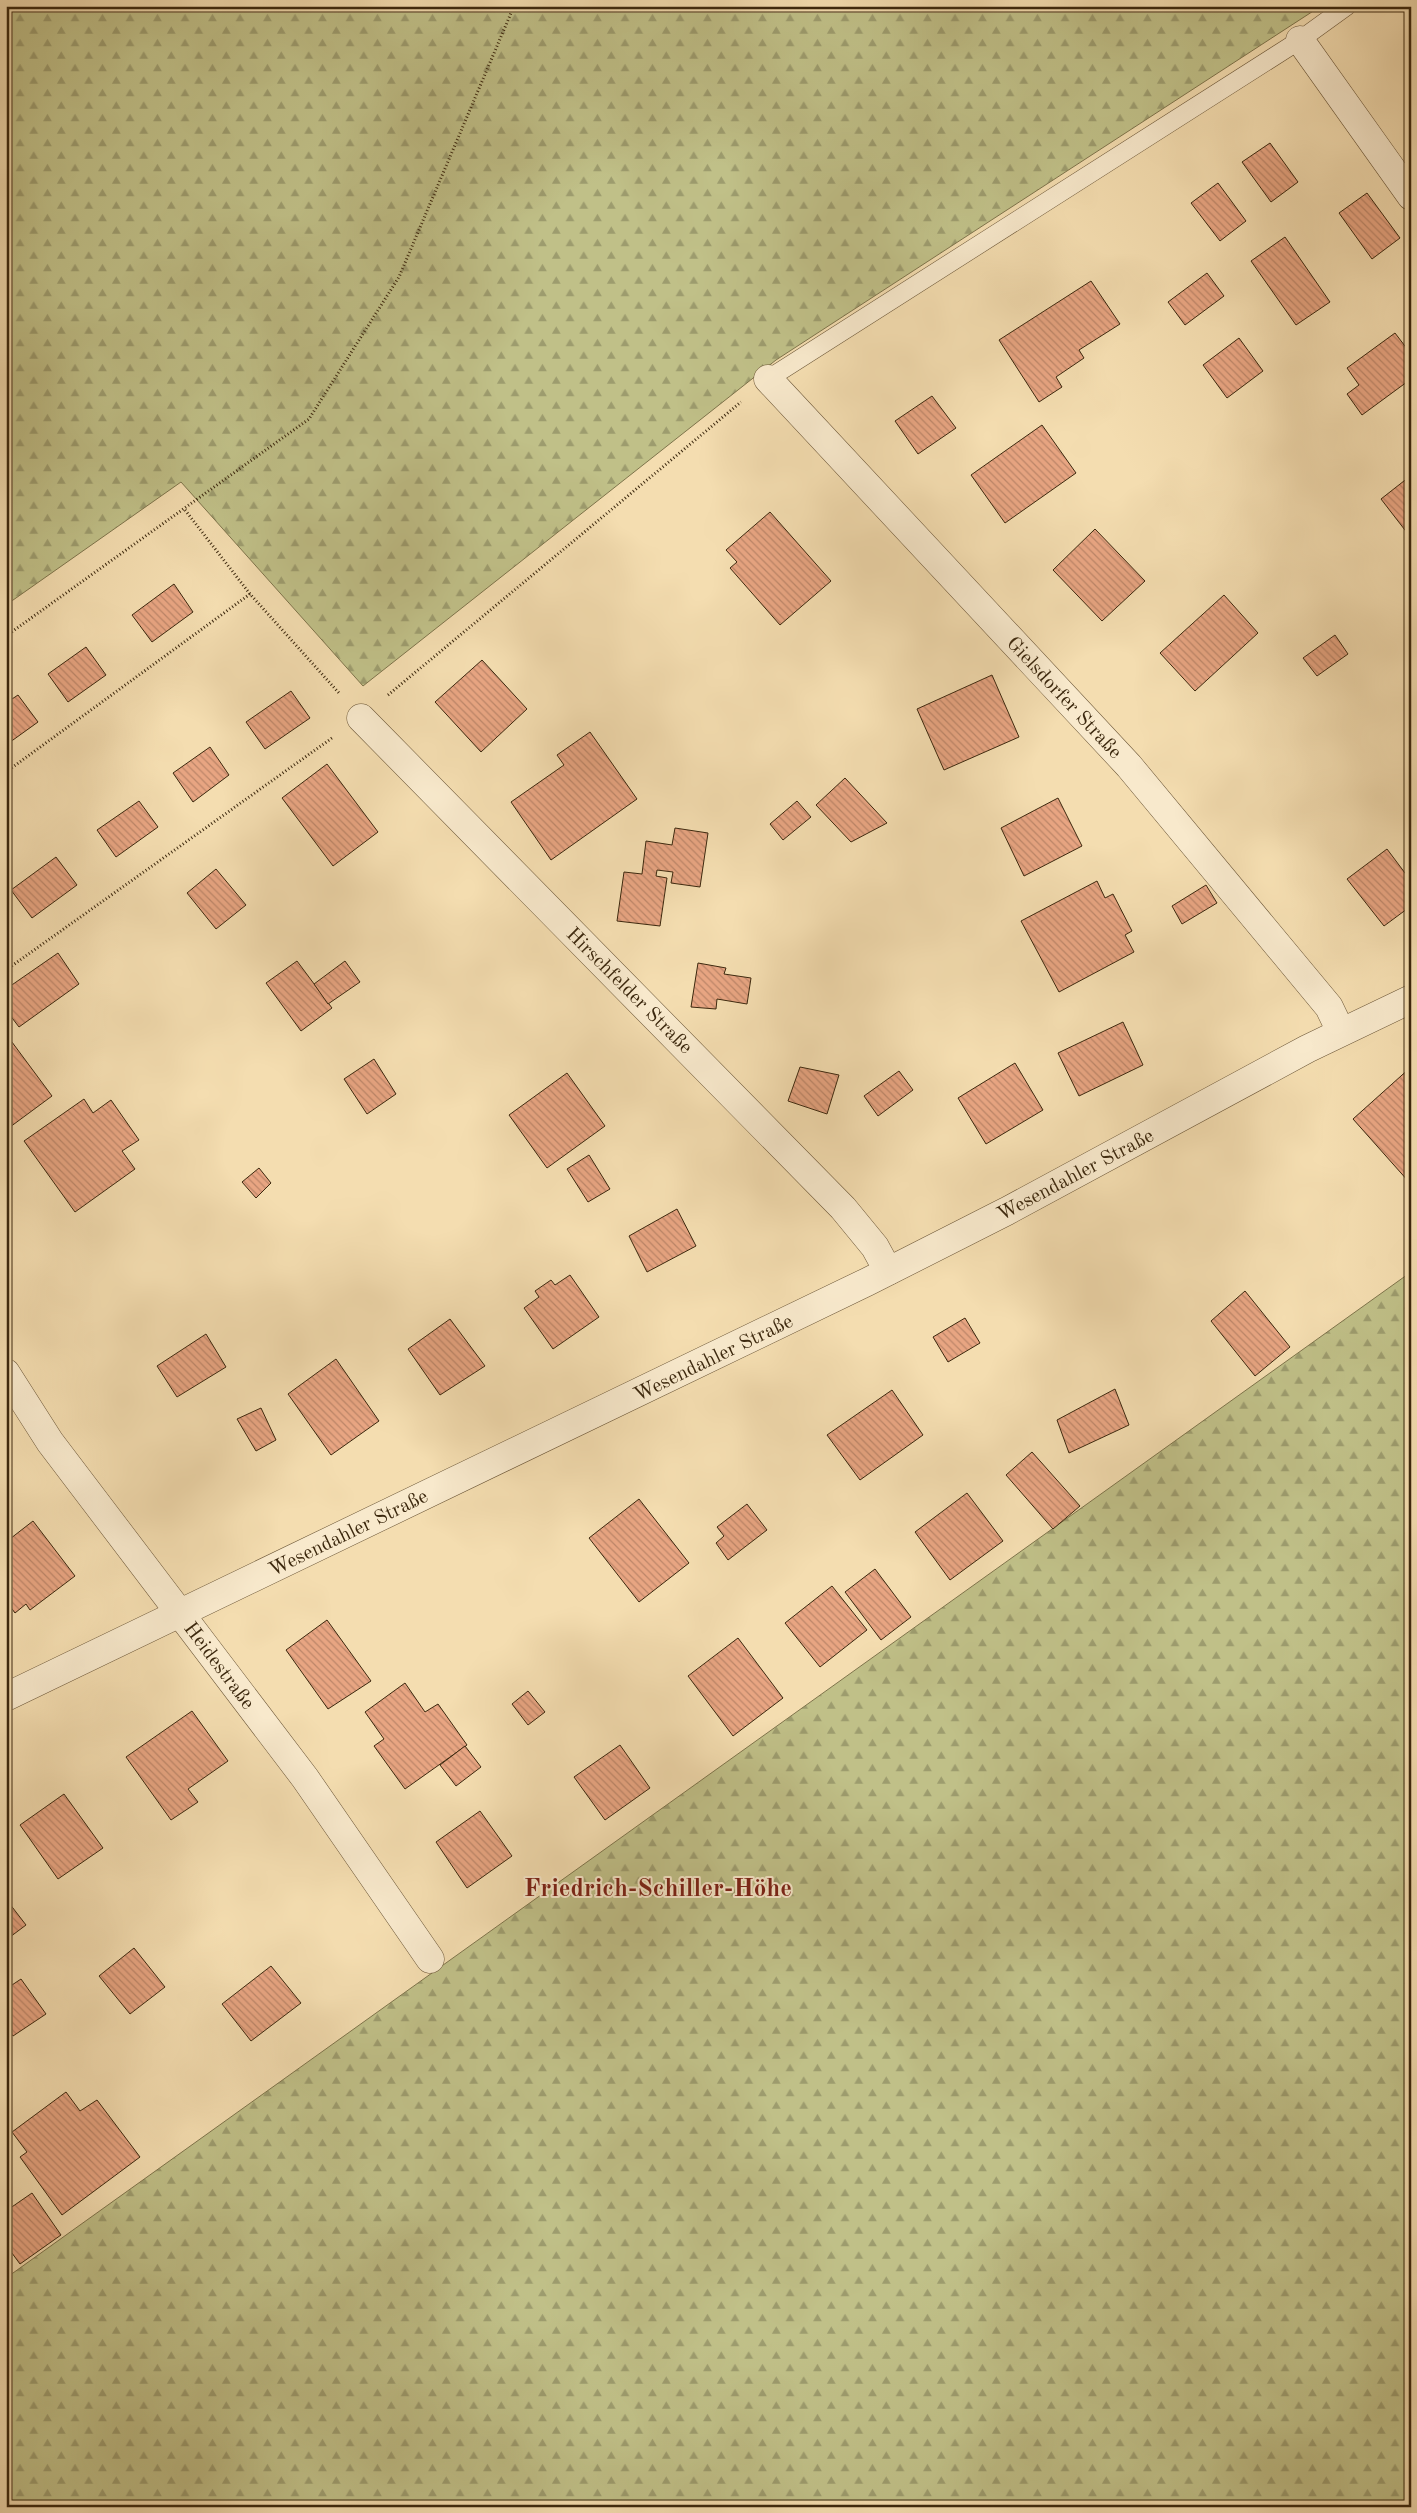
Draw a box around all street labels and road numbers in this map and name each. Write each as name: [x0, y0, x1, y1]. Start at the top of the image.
street label: Gielsdorfer Straße: [1002, 634, 1125, 763]
street label: Hirschfelder Straße: [562, 924, 696, 1058]
street label: Wesendahler Straße: [994, 1126, 1158, 1225]
street label: Wesendahler Straße: [631, 1312, 797, 1406]
street label: Wesendahler Straße: [266, 1487, 432, 1581]
street label: Heidestraße: [179, 1619, 258, 1714]

